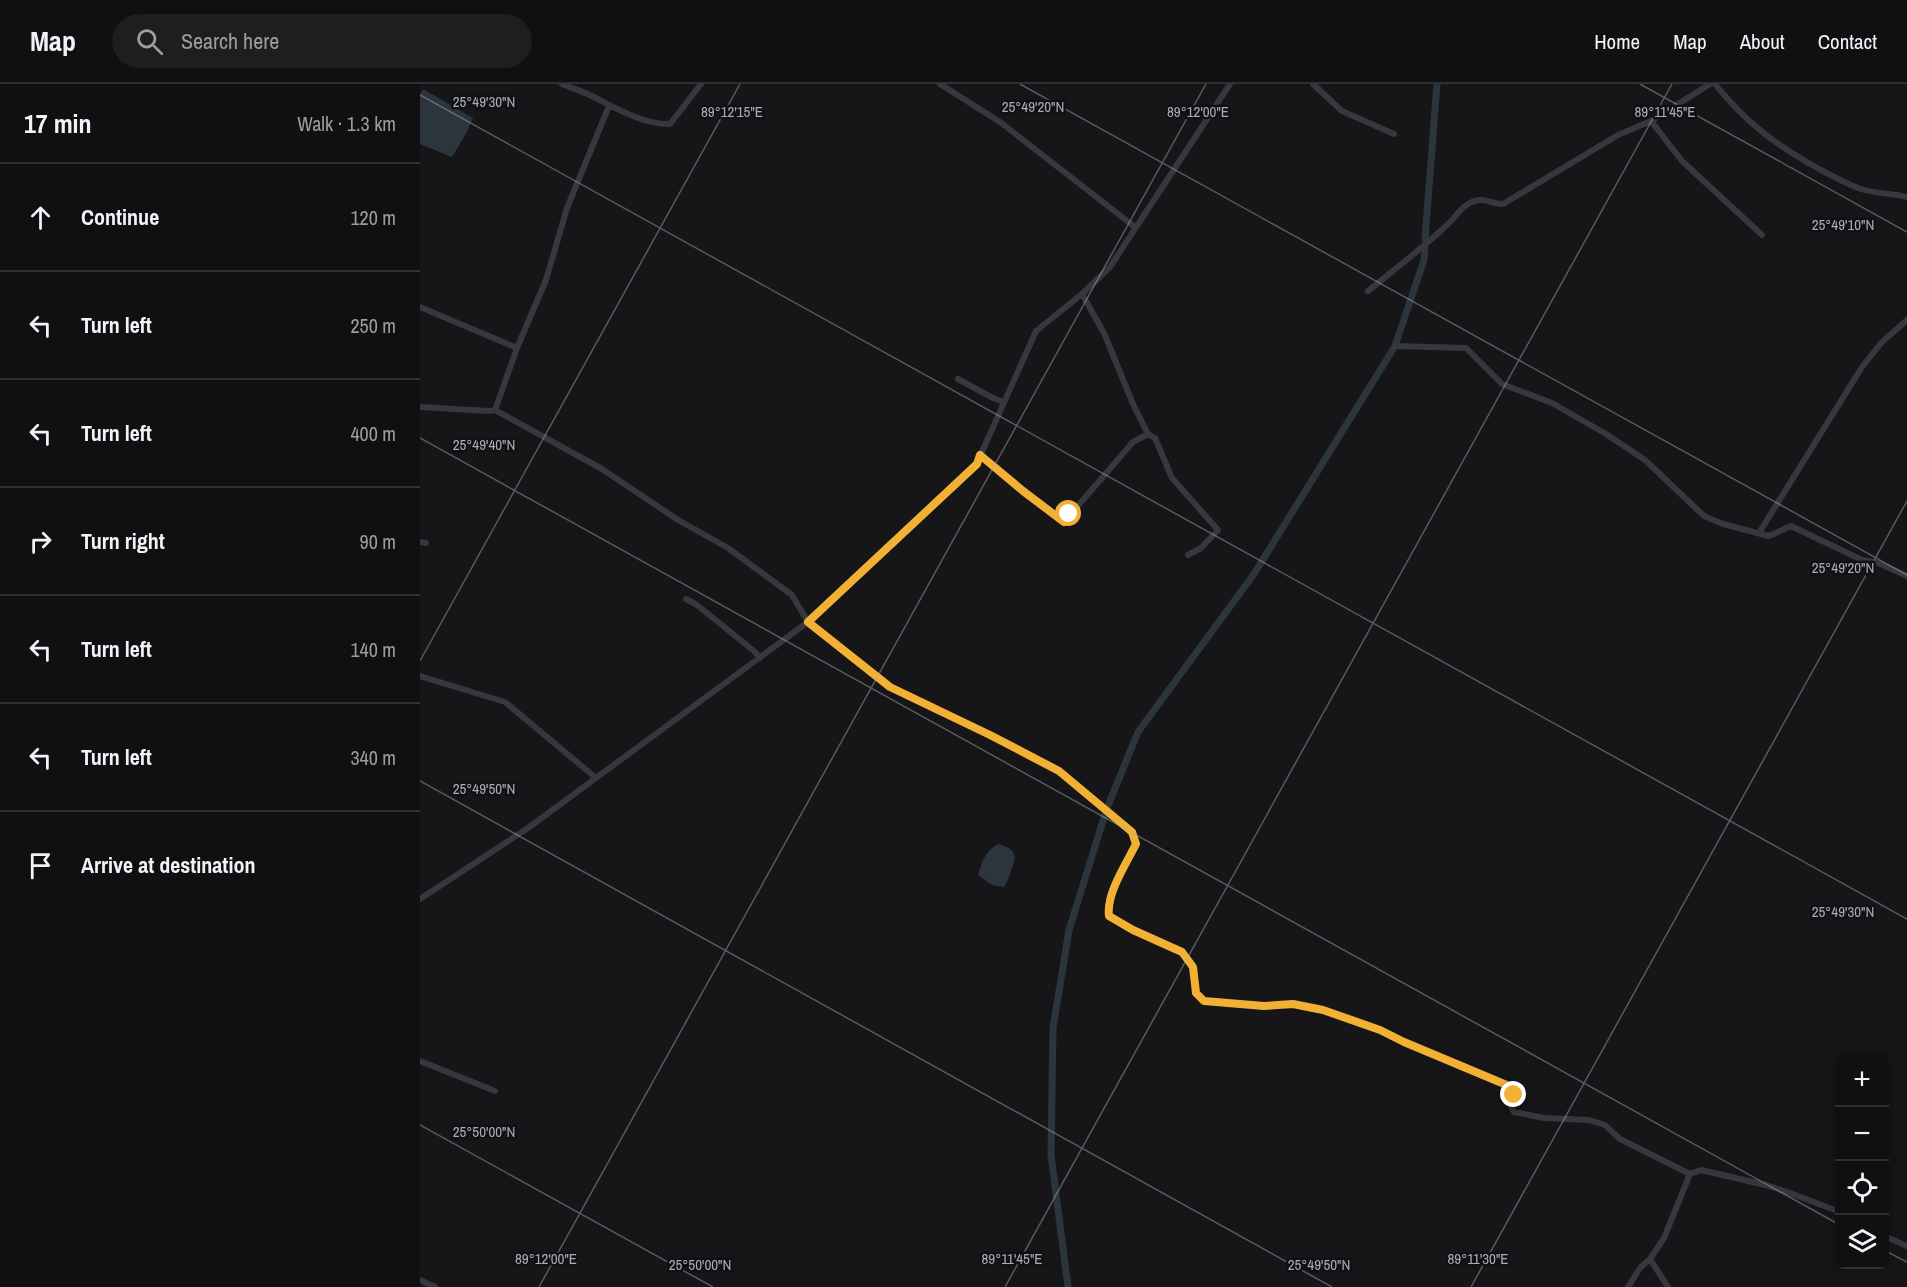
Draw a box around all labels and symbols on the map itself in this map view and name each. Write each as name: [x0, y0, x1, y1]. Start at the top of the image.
text: 25°49'30"N: [453, 91, 515, 112]
text: 25°49'20"N: [1002, 96, 1064, 117]
text: 89°12'15"E: [701, 101, 763, 122]
text: 89°12'00"E: [1167, 101, 1229, 122]
text: 89°11'45"E: [1634, 101, 1696, 122]
text: 25°49'10"N: [1812, 214, 1874, 235]
text: 25°49'40"N: [453, 434, 515, 455]
route start: [1055, 500, 1081, 526]
text: 25°49'20"N: [1812, 557, 1874, 578]
text: 25°49'50"N: [453, 778, 515, 799]
text: 25°49'30"N: [1812, 901, 1874, 922]
route end: [1500, 1081, 1526, 1107]
text: 25°50'00"N: [453, 1121, 515, 1142]
text: 89°12'00"E: [515, 1248, 577, 1269]
text: 89°11'45"E: [981, 1248, 1043, 1269]
text: 89°11'30"E: [1447, 1248, 1509, 1269]
text: 25°50'00"N: [669, 1254, 731, 1275]
text: 25°49'50"N: [1288, 1254, 1350, 1275]

